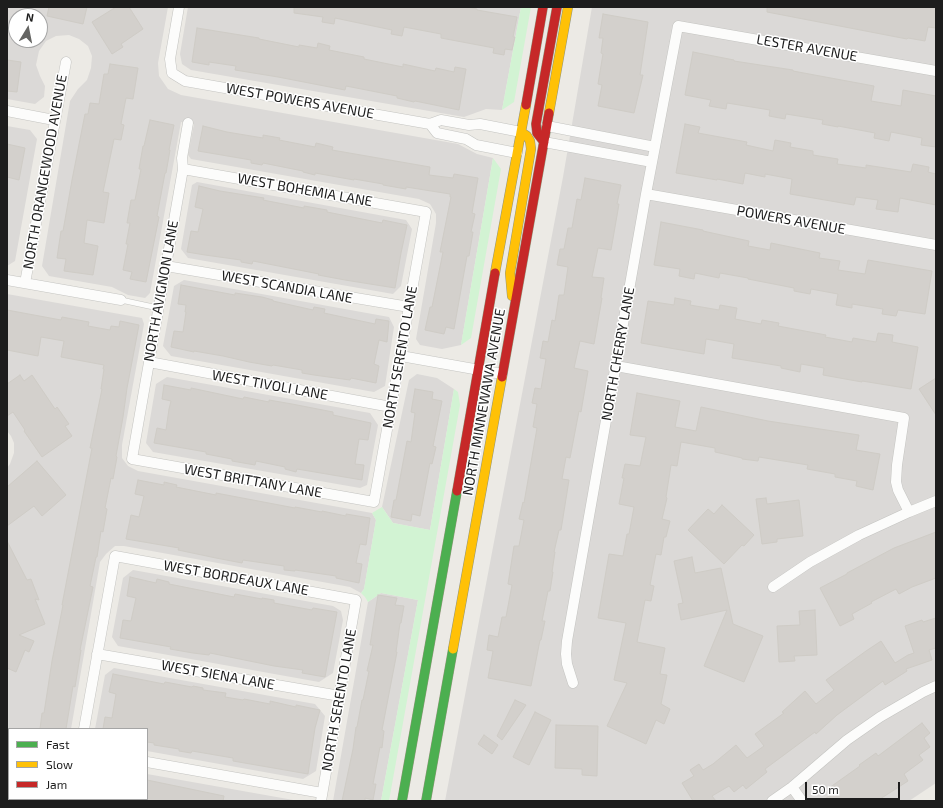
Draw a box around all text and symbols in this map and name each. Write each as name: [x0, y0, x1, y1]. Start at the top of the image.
north arrow: [8, 8, 48, 48]
text: N: [25, 10, 35, 24]
street label: LESTER AVENUE: [755, 31, 859, 65]
street label: NORTH ORANGEWOOD AVENUE: [20, 73, 70, 271]
street label: WEST POWERS AVENUE: [225, 80, 375, 122]
street label: WEST BOHEMIA LANE: [236, 170, 374, 210]
street label: POWERS AVENUE: [735, 202, 847, 238]
street label: NORTH AVIGNON LANE: [140, 219, 182, 363]
street label: WEST SCANDIA LANE: [220, 267, 354, 307]
street label: NORTH SERENTO LANE: [379, 284, 421, 430]
street label: NORTH CHERRY LANE: [598, 286, 638, 422]
street label: NORTH MINNEWAWA AVENUE: [459, 307, 509, 497]
street label: WEST TIVOLI LANE: [211, 367, 329, 403]
street label: WEST BRITTANY LANE: [183, 461, 323, 501]
street label: WEST BORDEAUX LANE: [162, 557, 310, 599]
street label: NORTH SERENTO LANE: [318, 627, 360, 773]
street label: WEST SIENA LANE: [160, 657, 276, 693]
legend: [8, 728, 148, 800]
text: Fast: [46, 737, 69, 751]
text: Slow: [46, 757, 73, 771]
scale bar: [807, 774, 902, 800]
text: Jam: [46, 777, 67, 791]
text: 50 m: [812, 782, 839, 796]

